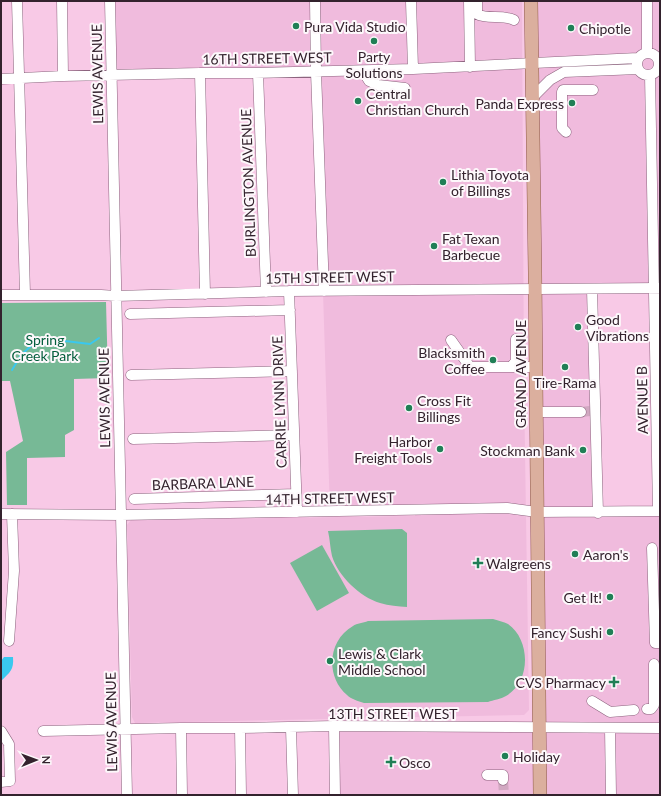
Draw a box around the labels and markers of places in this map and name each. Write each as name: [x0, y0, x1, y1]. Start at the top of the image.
place label: Pura Vida Studio: [304, 18, 406, 35]
place label: Chipotle: [579, 20, 631, 37]
marker: Pura Vida Studio: [291, 21, 301, 31]
marker: Chipotle: [566, 23, 576, 33]
marker: Party Solutions: [369, 36, 379, 46]
place label: Party Solutions: [345, 48, 403, 81]
place label: Central Christian Church: [366, 85, 469, 118]
place label: Panda Express: [475, 95, 564, 112]
marker: Central Christian Church: [353, 96, 363, 106]
marker: Panda Express: [567, 98, 577, 108]
place label: Lithia Toyota of Billings: [451, 166, 529, 199]
marker: Lithia Toyota of Billings: [438, 177, 448, 187]
place label: Fat Texan Barbecue: [442, 230, 500, 263]
marker: Fat Texan Barbecue: [429, 241, 439, 251]
place label: Good Vibrations: [586, 311, 649, 344]
marker: Good Vibrations: [573, 322, 583, 332]
place label: Blacksmith Coffee: [418, 344, 485, 377]
marker: Blacksmith Coffee: [488, 355, 498, 365]
marker: Tire-Rama: [560, 362, 570, 372]
place label: Tire-Rama: [533, 374, 597, 391]
place label: Cross Fit Billings: [417, 392, 471, 425]
marker: Cross Fit Billings: [404, 403, 414, 413]
place label: Harbor Freight Tools: [354, 433, 432, 466]
place label: Stockman Bank: [480, 442, 576, 459]
marker: Harbor Freight Tools: [435, 444, 445, 454]
marker: Stockman Bank: [578, 445, 588, 455]
place label: Aaron's: [583, 546, 629, 563]
marker: Aaron's: [570, 549, 580, 559]
place label: Walgreens: [486, 555, 551, 572]
marker: Walgreens: [473, 558, 483, 568]
place label: Get It!: [563, 589, 602, 606]
marker: Get It!: [605, 592, 615, 602]
place label: Fancy Sushi: [531, 624, 602, 641]
marker: Fancy Sushi: [605, 627, 615, 637]
place label: Lewis & Clark Middle School: [338, 645, 425, 678]
marker: Lewis & Clark Middle School: [325, 656, 335, 666]
place label: CVS Pharmacy: [516, 674, 607, 691]
marker: CVS Pharmacy: [609, 677, 619, 687]
place label: Holiday: [513, 748, 561, 765]
marker: Holiday: [500, 751, 510, 761]
place label: Osco: [399, 754, 431, 771]
marker: Osco: [386, 757, 396, 767]

